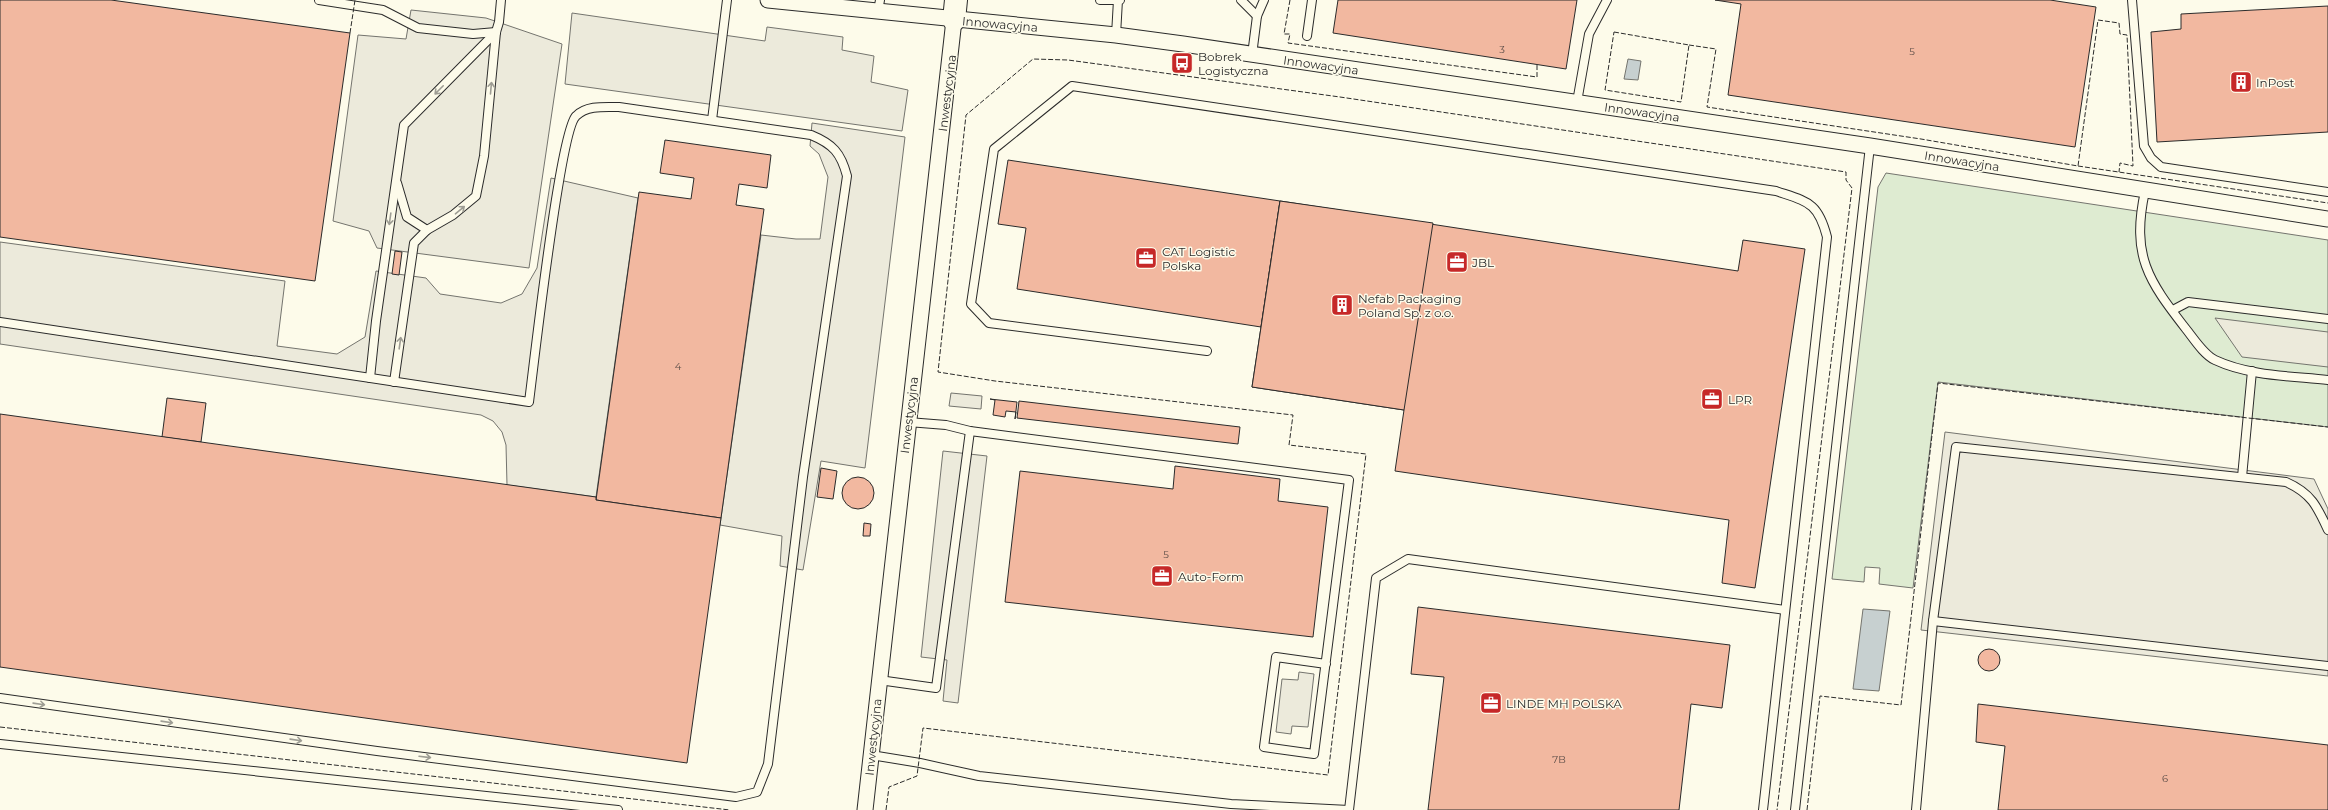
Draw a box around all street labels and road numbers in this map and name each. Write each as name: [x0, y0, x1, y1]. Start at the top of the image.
street label: Innowacyjna: [961, 13, 1039, 35]
street label: Innowacyjna: [1282, 52, 1360, 78]
street label: Inwestycyjna: [935, 54, 959, 132]
street label: Innowacyjna: [1603, 99, 1681, 125]
street label: Innowacyjna: [1923, 148, 2001, 174]
street label: Inwestycyjna: [897, 376, 921, 454]
street label: Inwestycyjna: [862, 698, 884, 776]

